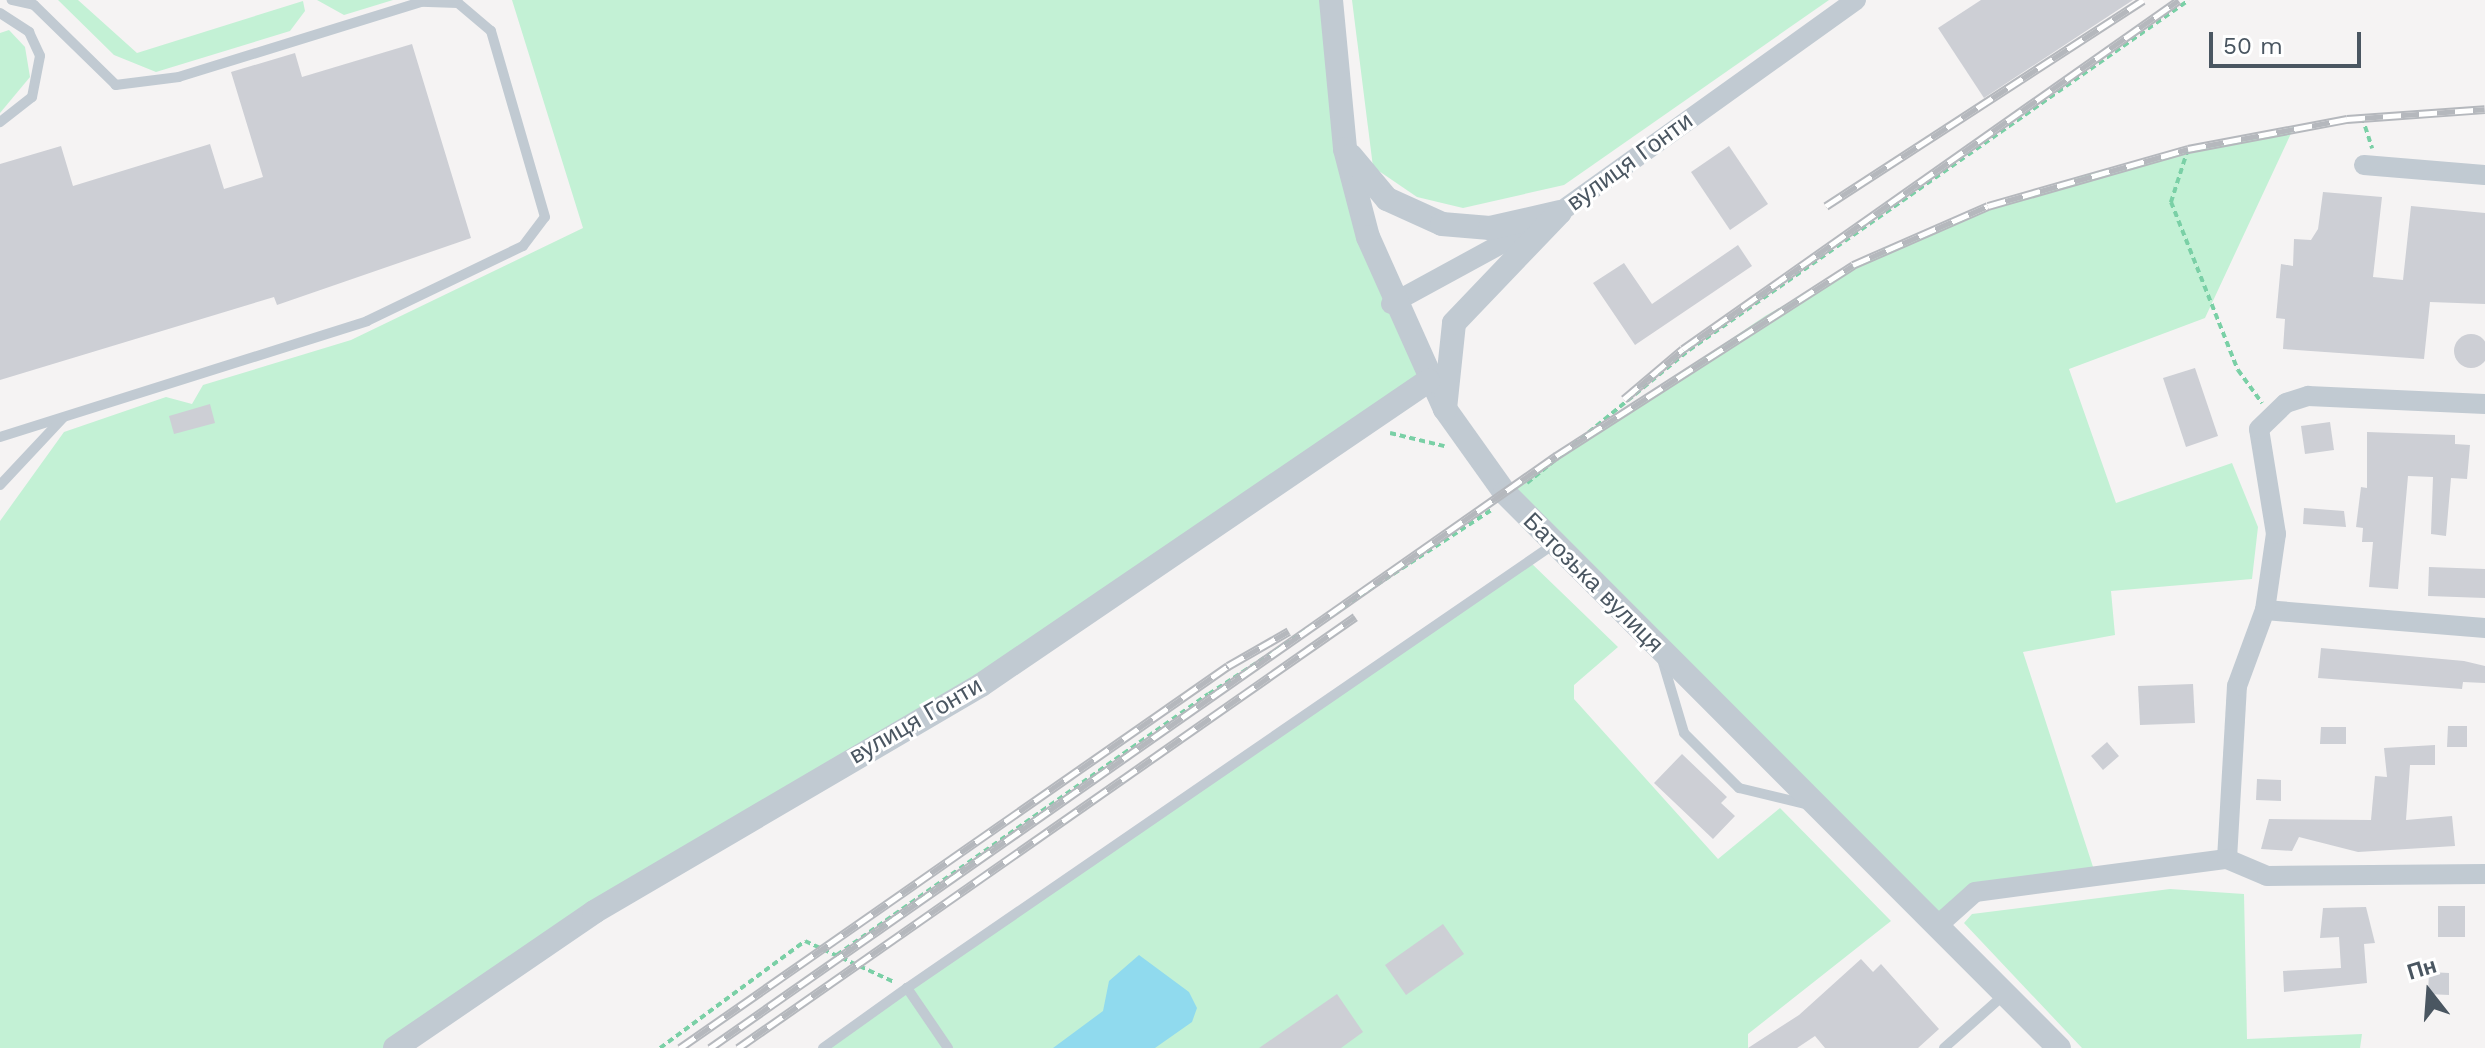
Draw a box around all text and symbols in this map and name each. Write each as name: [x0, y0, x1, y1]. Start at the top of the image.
scale bar: [2213, 16, 2365, 66]
text: 50 m: [2223, 32, 2283, 60]
street label: вулиця Гонти: [1561, 107, 1699, 217]
street label: Батозька вулиця: [1517, 507, 1669, 659]
street label: вулиця Гонти: [845, 671, 987, 771]
north arrow: [2389, 952, 2469, 1032]
text: Пн: [2404, 952, 2439, 985]

